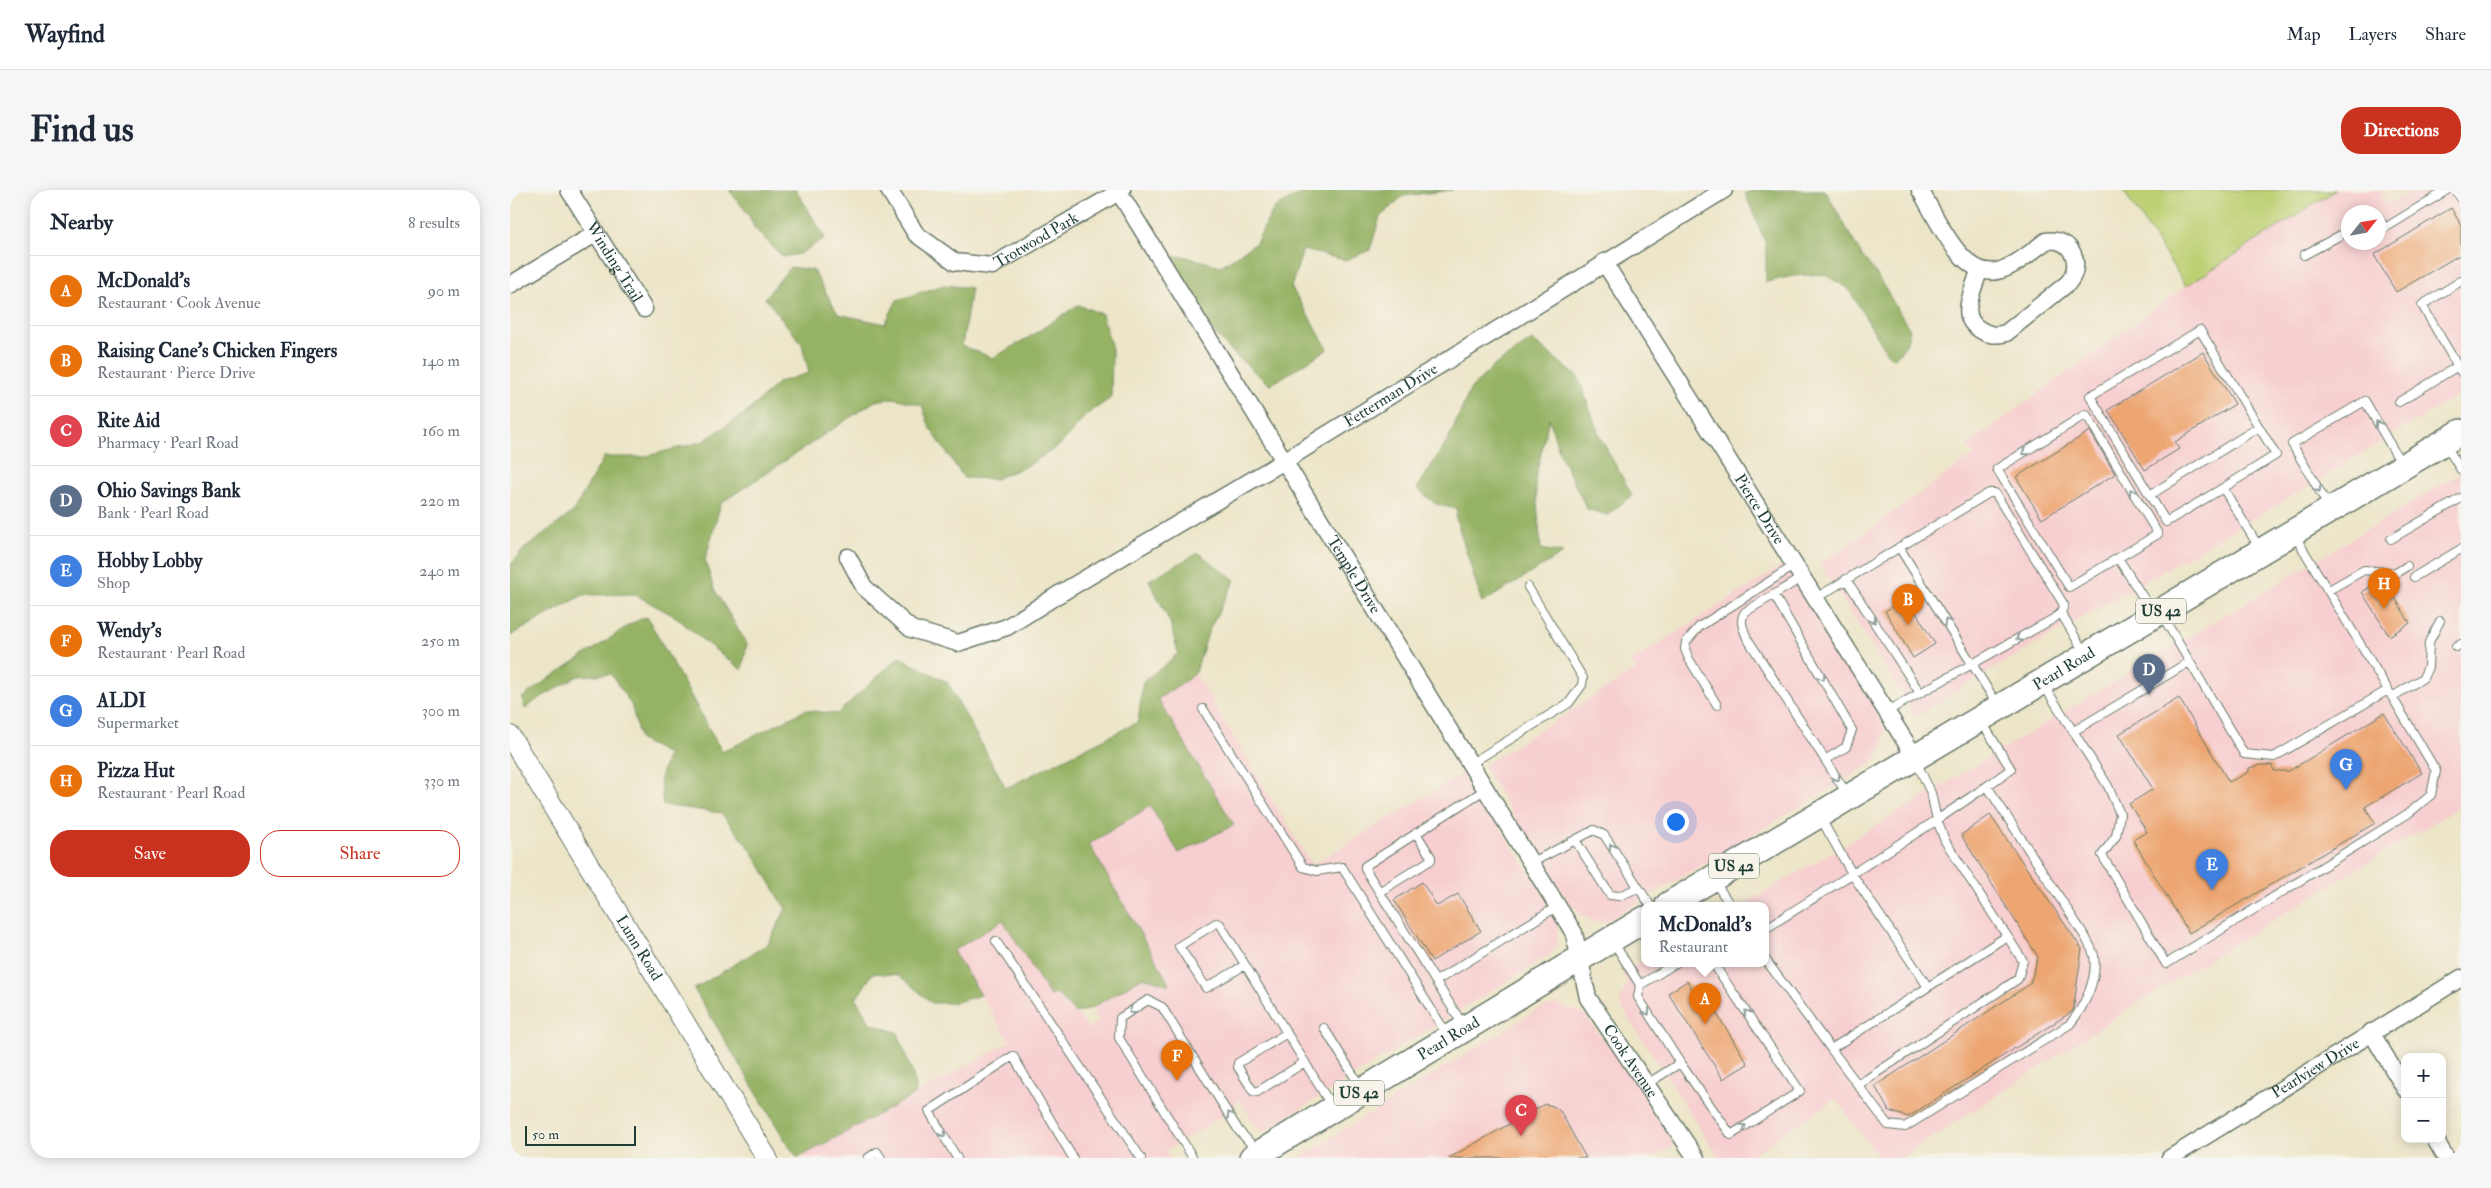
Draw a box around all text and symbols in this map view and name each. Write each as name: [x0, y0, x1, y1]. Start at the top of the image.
text: Wayfind: [25, 19, 105, 50]
text: Map: [2287, 23, 2321, 46]
text: Layers: [2349, 23, 2397, 46]
text: Share: [2425, 23, 2466, 46]
button: Directions: [2341, 107, 2461, 154]
text: Find us: [30, 108, 134, 152]
north arrow: [2341, 205, 2386, 250]
street label: Trotwood Park: [990, 208, 1082, 273]
text: Nearby: [50, 209, 113, 236]
text: 8 results: [408, 213, 460, 233]
street label: Winding Trail: [581, 217, 647, 306]
text: McDonald's: [97, 269, 190, 293]
text: A: [61, 281, 71, 301]
text: 90 m: [428, 281, 460, 301]
text: Restaurant · Cook Avenue: [97, 293, 261, 313]
text: Raising Cane's Chicken Fingers: [97, 339, 337, 363]
text: B: [61, 351, 71, 371]
text: 140 m: [422, 351, 460, 371]
street label: Fetterman Drive: [1340, 359, 1442, 432]
text: Restaurant · Pierce Drive: [97, 363, 256, 383]
text: Rite Aid: [97, 409, 160, 433]
text: C: [60, 421, 72, 441]
text: 160 m: [422, 421, 460, 441]
one-way arrow: [2374, 421, 2384, 430]
text: Pharmacy · Pearl Road: [97, 433, 239, 453]
one-way arrow: [2021, 445, 2030, 455]
street label: Pierce Drive: [1730, 470, 1789, 548]
text: Ohio Savings Bank: [97, 479, 241, 503]
one-way arrow: [2312, 483, 2322, 492]
one-way arrow: [2129, 489, 2139, 498]
text: D: [59, 491, 73, 511]
text: 220 m: [420, 491, 460, 511]
text: Bank · Pearl Road: [97, 503, 209, 523]
street label: Temple Drive: [1322, 532, 1386, 617]
text: Hobby Lobby: [97, 549, 202, 573]
text: E: [60, 561, 72, 581]
text: 240 m: [419, 561, 460, 581]
pin: H: [2368, 568, 2400, 609]
text: Shop: [97, 573, 130, 593]
pin: B: [1892, 584, 1924, 625]
road number: US 42: [2136, 598, 2186, 624]
one-way arrow: [1867, 615, 1876, 624]
text: Wendy's: [97, 619, 162, 643]
one-way arrow: [1943, 619, 1953, 628]
text: F: [61, 631, 71, 651]
text: 250 m: [421, 631, 460, 651]
one-way arrow: [2015, 631, 2024, 641]
text: Restaurant · Pearl Road: [97, 643, 245, 663]
street label: Pearl Road: [2029, 643, 2099, 695]
pin: D: [2133, 654, 2165, 695]
one-way arrow: [1816, 672, 1826, 681]
text: ALDI: [97, 689, 146, 713]
text: G: [59, 701, 73, 721]
text: 300 m: [422, 701, 460, 721]
text: Supermarket: [97, 713, 179, 733]
pin: G: [2330, 749, 2362, 790]
text: Pizza Hut: [97, 759, 175, 783]
text: H: [59, 771, 73, 791]
text: 330 m: [424, 771, 460, 791]
one-way arrow: [1831, 773, 1841, 782]
text: Restaurant · Pearl Road: [97, 783, 245, 803]
your location: [1663, 809, 1689, 835]
button: Save: [50, 830, 250, 877]
button: Share: [260, 830, 460, 877]
one-way arrow: [1609, 844, 1618, 853]
pin: E: [2196, 849, 2228, 890]
road number: US 42: [1709, 854, 1759, 878]
popup: [1641, 902, 1769, 967]
street label: Lunn Road: [611, 911, 667, 984]
text: McDonald's: [1658, 913, 1752, 937]
text: Restaurant: [1658, 937, 1728, 957]
pin: A: [1689, 983, 1721, 1024]
one-way arrow: [1128, 1005, 1137, 1014]
one-way arrow: [1641, 1006, 1650, 1015]
one-way arrow: [1744, 1009, 1753, 1019]
street label: Pearl Road: [1414, 1012, 1483, 1065]
street label: Cook Avenue: [1599, 1020, 1663, 1102]
street label: Pearlview Drive: [2268, 1033, 2363, 1103]
pin: F: [1161, 1040, 1193, 1081]
map controls: [2401, 1053, 2446, 1143]
button: +: [2401, 1053, 2446, 1098]
road number: US 42: [1334, 1080, 1384, 1106]
pin: C: [1505, 1095, 1537, 1136]
button: −: [2401, 1098, 2446, 1143]
one-way arrow: [1226, 1112, 1236, 1121]
scale bar: [525, 1123, 636, 1146]
one-way arrow: [1737, 1124, 1746, 1134]
text: 50 m: [532, 1126, 559, 1143]
one-way arrow: [937, 1129, 947, 1138]

